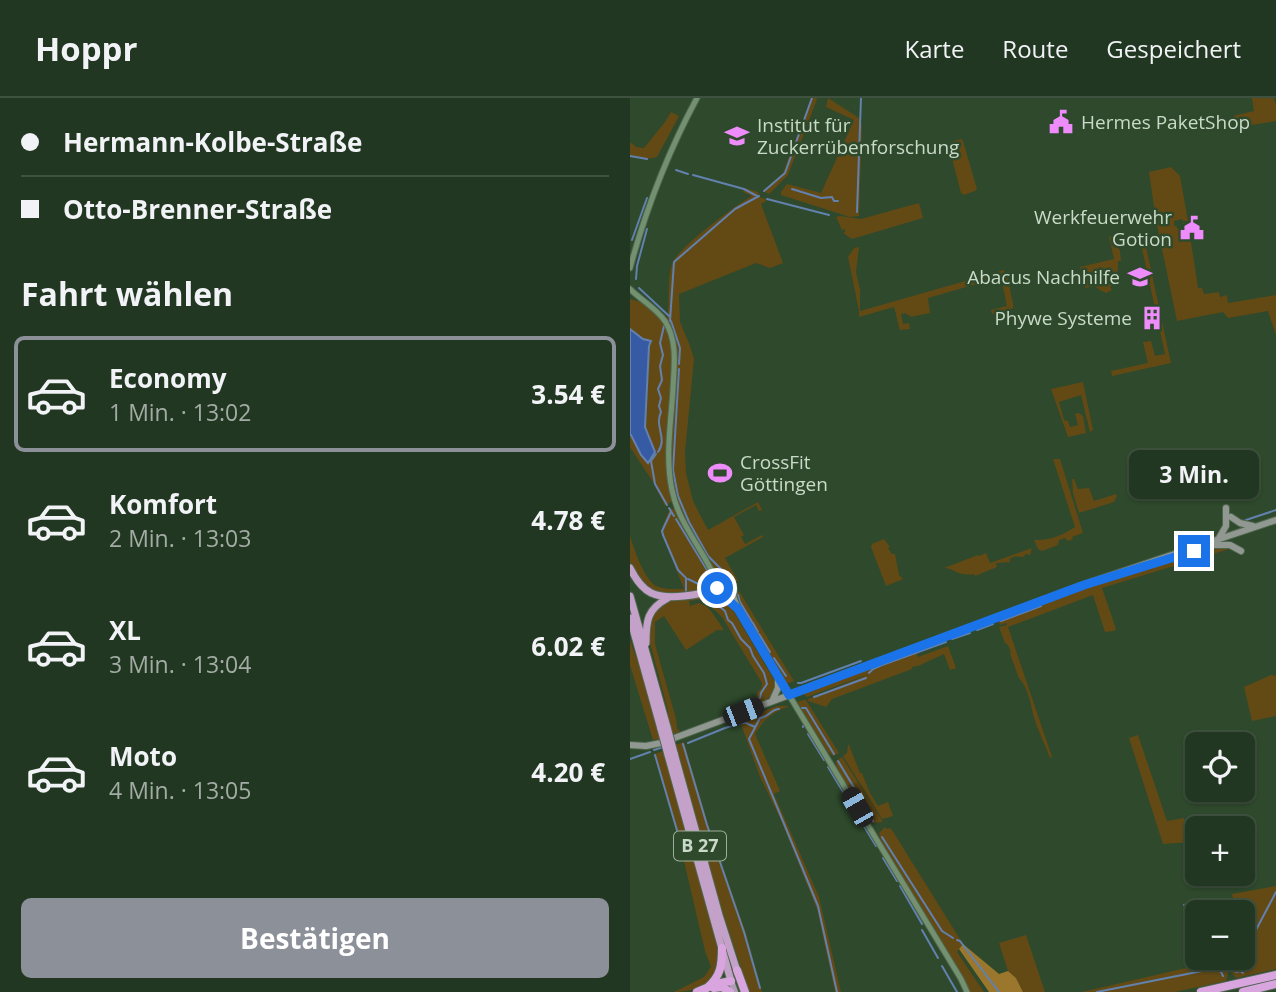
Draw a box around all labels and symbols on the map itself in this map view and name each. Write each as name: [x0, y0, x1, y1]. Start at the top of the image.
public building icon: Hermes PaketShop: [1047, 108, 1075, 136]
place label: Hermes PaketShop: [1081, 109, 1250, 135]
place label: Institut für Zuckerrübenforschung: [757, 112, 959, 160]
school or university icon: Institut für Zuckerrübenforschung: [723, 122, 751, 150]
place label: Werkfeuerwehr Gotion: [1034, 204, 1172, 252]
public building icon: Werkfeuerwehr Gotion: [1178, 214, 1206, 242]
school or university icon: Abacus Nachhilfe: [1126, 263, 1154, 291]
place label: Abacus Nachhilfe: [967, 264, 1120, 290]
building icon: Phywe Systeme: [1138, 304, 1166, 332]
place label: Phywe Systeme: [994, 305, 1132, 331]
place label: CrossFit Göttingen: [740, 449, 828, 497]
callout: 3 Min.: [1129, 449, 1259, 498]
sports icon: CrossFit Göttingen: [706, 459, 734, 487]
route end: [1178, 535, 1210, 567]
route start: [701, 572, 733, 604]
car: [720, 695, 767, 729]
car: [838, 784, 877, 830]
road number: B 27: [674, 832, 726, 860]

